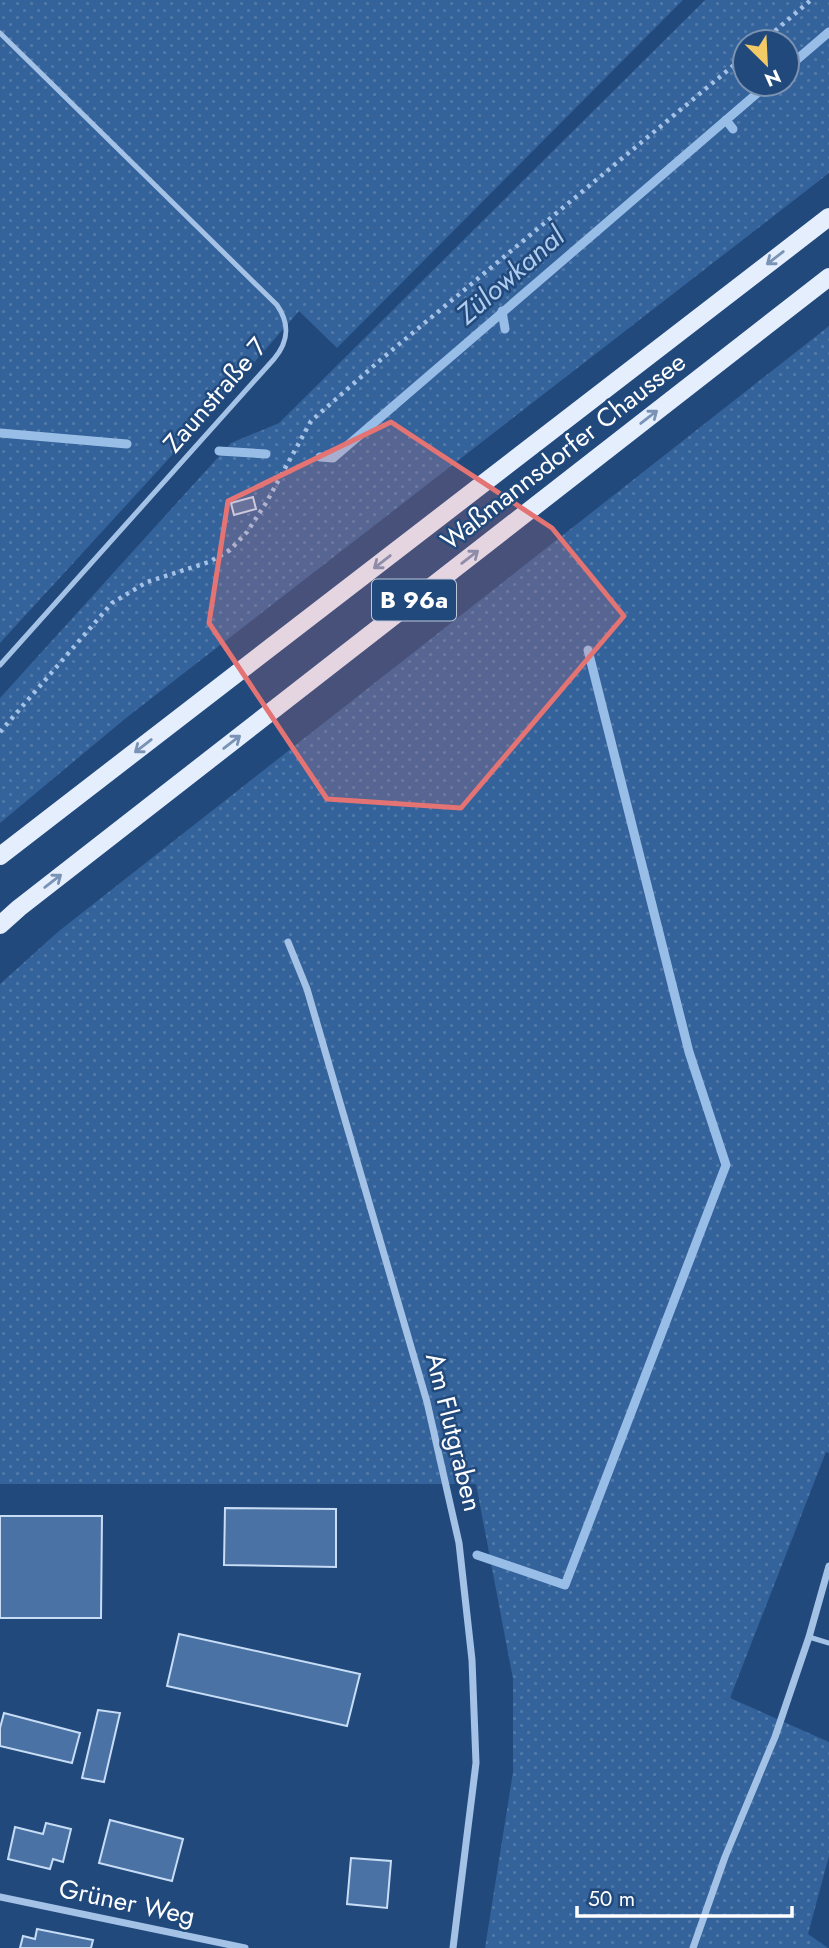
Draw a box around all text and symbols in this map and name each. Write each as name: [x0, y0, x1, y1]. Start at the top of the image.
north arrow: [731, 28, 801, 98]
text: N: [760, 63, 785, 93]
water label: Zülowkanal: [446, 216, 575, 335]
one-way arrow: [766, 251, 785, 266]
street label: Zaunstraße 7: [154, 329, 276, 461]
street label: Waßmannsdorfer Chaussee: [432, 343, 694, 559]
one-way arrow: [640, 409, 658, 424]
one-way arrow: [460, 549, 478, 564]
one-way arrow: [372, 554, 391, 569]
road number: B 96a: [372, 580, 456, 620]
one-way arrow: [223, 734, 241, 749]
one-way arrow: [135, 738, 153, 753]
one-way arrow: [43, 874, 61, 889]
street label: Am Flutgraben: [416, 1349, 492, 1515]
street label: Grüner Weg: [55, 1869, 199, 1935]
scale bar: [577, 1874, 792, 1918]
text: 50 m: [588, 1884, 635, 1914]

